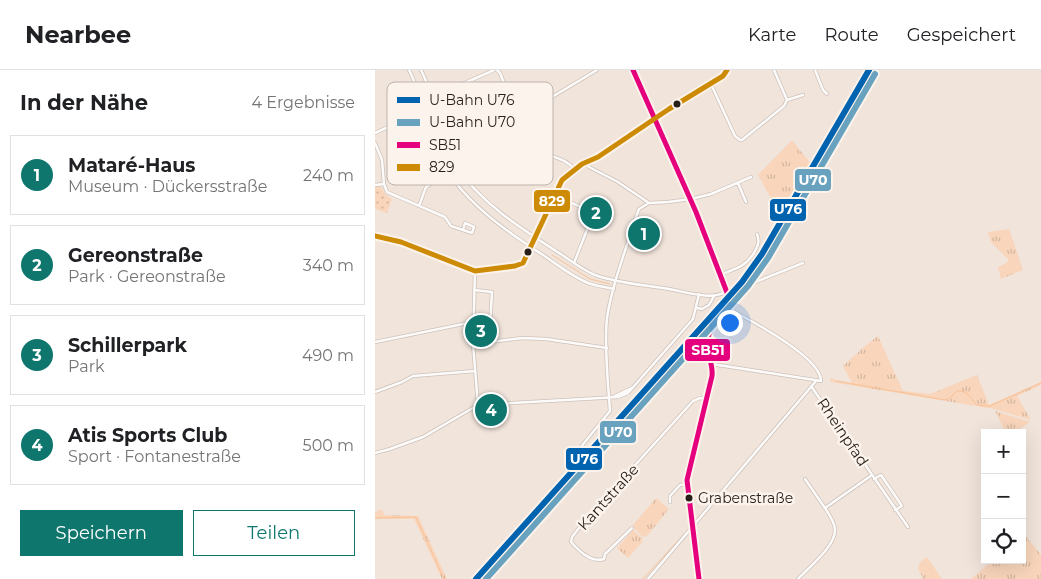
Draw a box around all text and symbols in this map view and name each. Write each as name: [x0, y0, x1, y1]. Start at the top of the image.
text: Nearbee: [25, 20, 131, 49]
text: Karte: [748, 24, 796, 46]
text: Route: [824, 24, 879, 46]
text: Gespeichert: [907, 24, 1016, 46]
legend: [387, 82, 553, 185]
text: In der Nähe: [20, 90, 148, 115]
text: U-Bahn U76: [429, 91, 515, 109]
text: 4 Ergebnisse: [251, 93, 355, 112]
unlabelled marker: [672, 99, 682, 109]
text: U-Bahn U70: [429, 113, 515, 131]
text: SB51: [429, 136, 461, 154]
text: Mataré-Haus: [68, 154, 195, 177]
text: 829: [429, 158, 454, 176]
text: 1: [34, 166, 40, 185]
text: 240 m: [303, 166, 354, 185]
line badge: U70: [794, 168, 832, 192]
text: U70: [799, 171, 827, 189]
text: Museum · Dückersstraße: [68, 177, 267, 196]
line badge: 829: [533, 189, 571, 213]
text: 829: [539, 192, 565, 210]
pin: 2: [580, 194, 612, 232]
line badge: U76: [769, 198, 807, 222]
text: U76: [774, 200, 802, 218]
pin: 1: [628, 215, 660, 253]
text: Gereonstraße: [68, 244, 203, 267]
unlabelled marker: [523, 247, 533, 257]
text: 2: [32, 256, 42, 275]
text: 340 m: [303, 256, 354, 275]
text: Park · Gereonstraße: [68, 267, 226, 286]
your location: [717, 310, 743, 336]
pin: 3: [465, 312, 497, 350]
text: Schillerpark: [68, 334, 187, 357]
line badge: SB51: [684, 338, 731, 362]
text: SB51: [691, 341, 725, 359]
text: 3: [32, 346, 42, 365]
text: 490 m: [302, 346, 354, 365]
text: Park: [68, 357, 105, 376]
pin: 4: [475, 391, 507, 429]
street label: Rheinpfad: [813, 394, 873, 470]
line badge: U70: [599, 420, 637, 444]
text: U70: [604, 423, 632, 441]
text: Atis Sports Club: [68, 424, 227, 447]
map controls: [981, 429, 1026, 564]
button: +: [981, 429, 1026, 474]
text: 4: [31, 436, 43, 455]
text: 500 m: [303, 436, 354, 455]
text: Sport · Fontanestraße: [68, 447, 241, 466]
line badge: U76: [565, 447, 603, 471]
text: U76: [570, 450, 598, 468]
street label: Kantstraße: [573, 460, 643, 534]
button: −: [981, 474, 1026, 519]
place label: Grabenstraße: [698, 489, 793, 507]
marker: Grabenstraße: [684, 493, 694, 503]
button: Speichern: [20, 510, 183, 556]
button: Teilen: [193, 510, 355, 556]
button: locate: [981, 519, 1026, 564]

